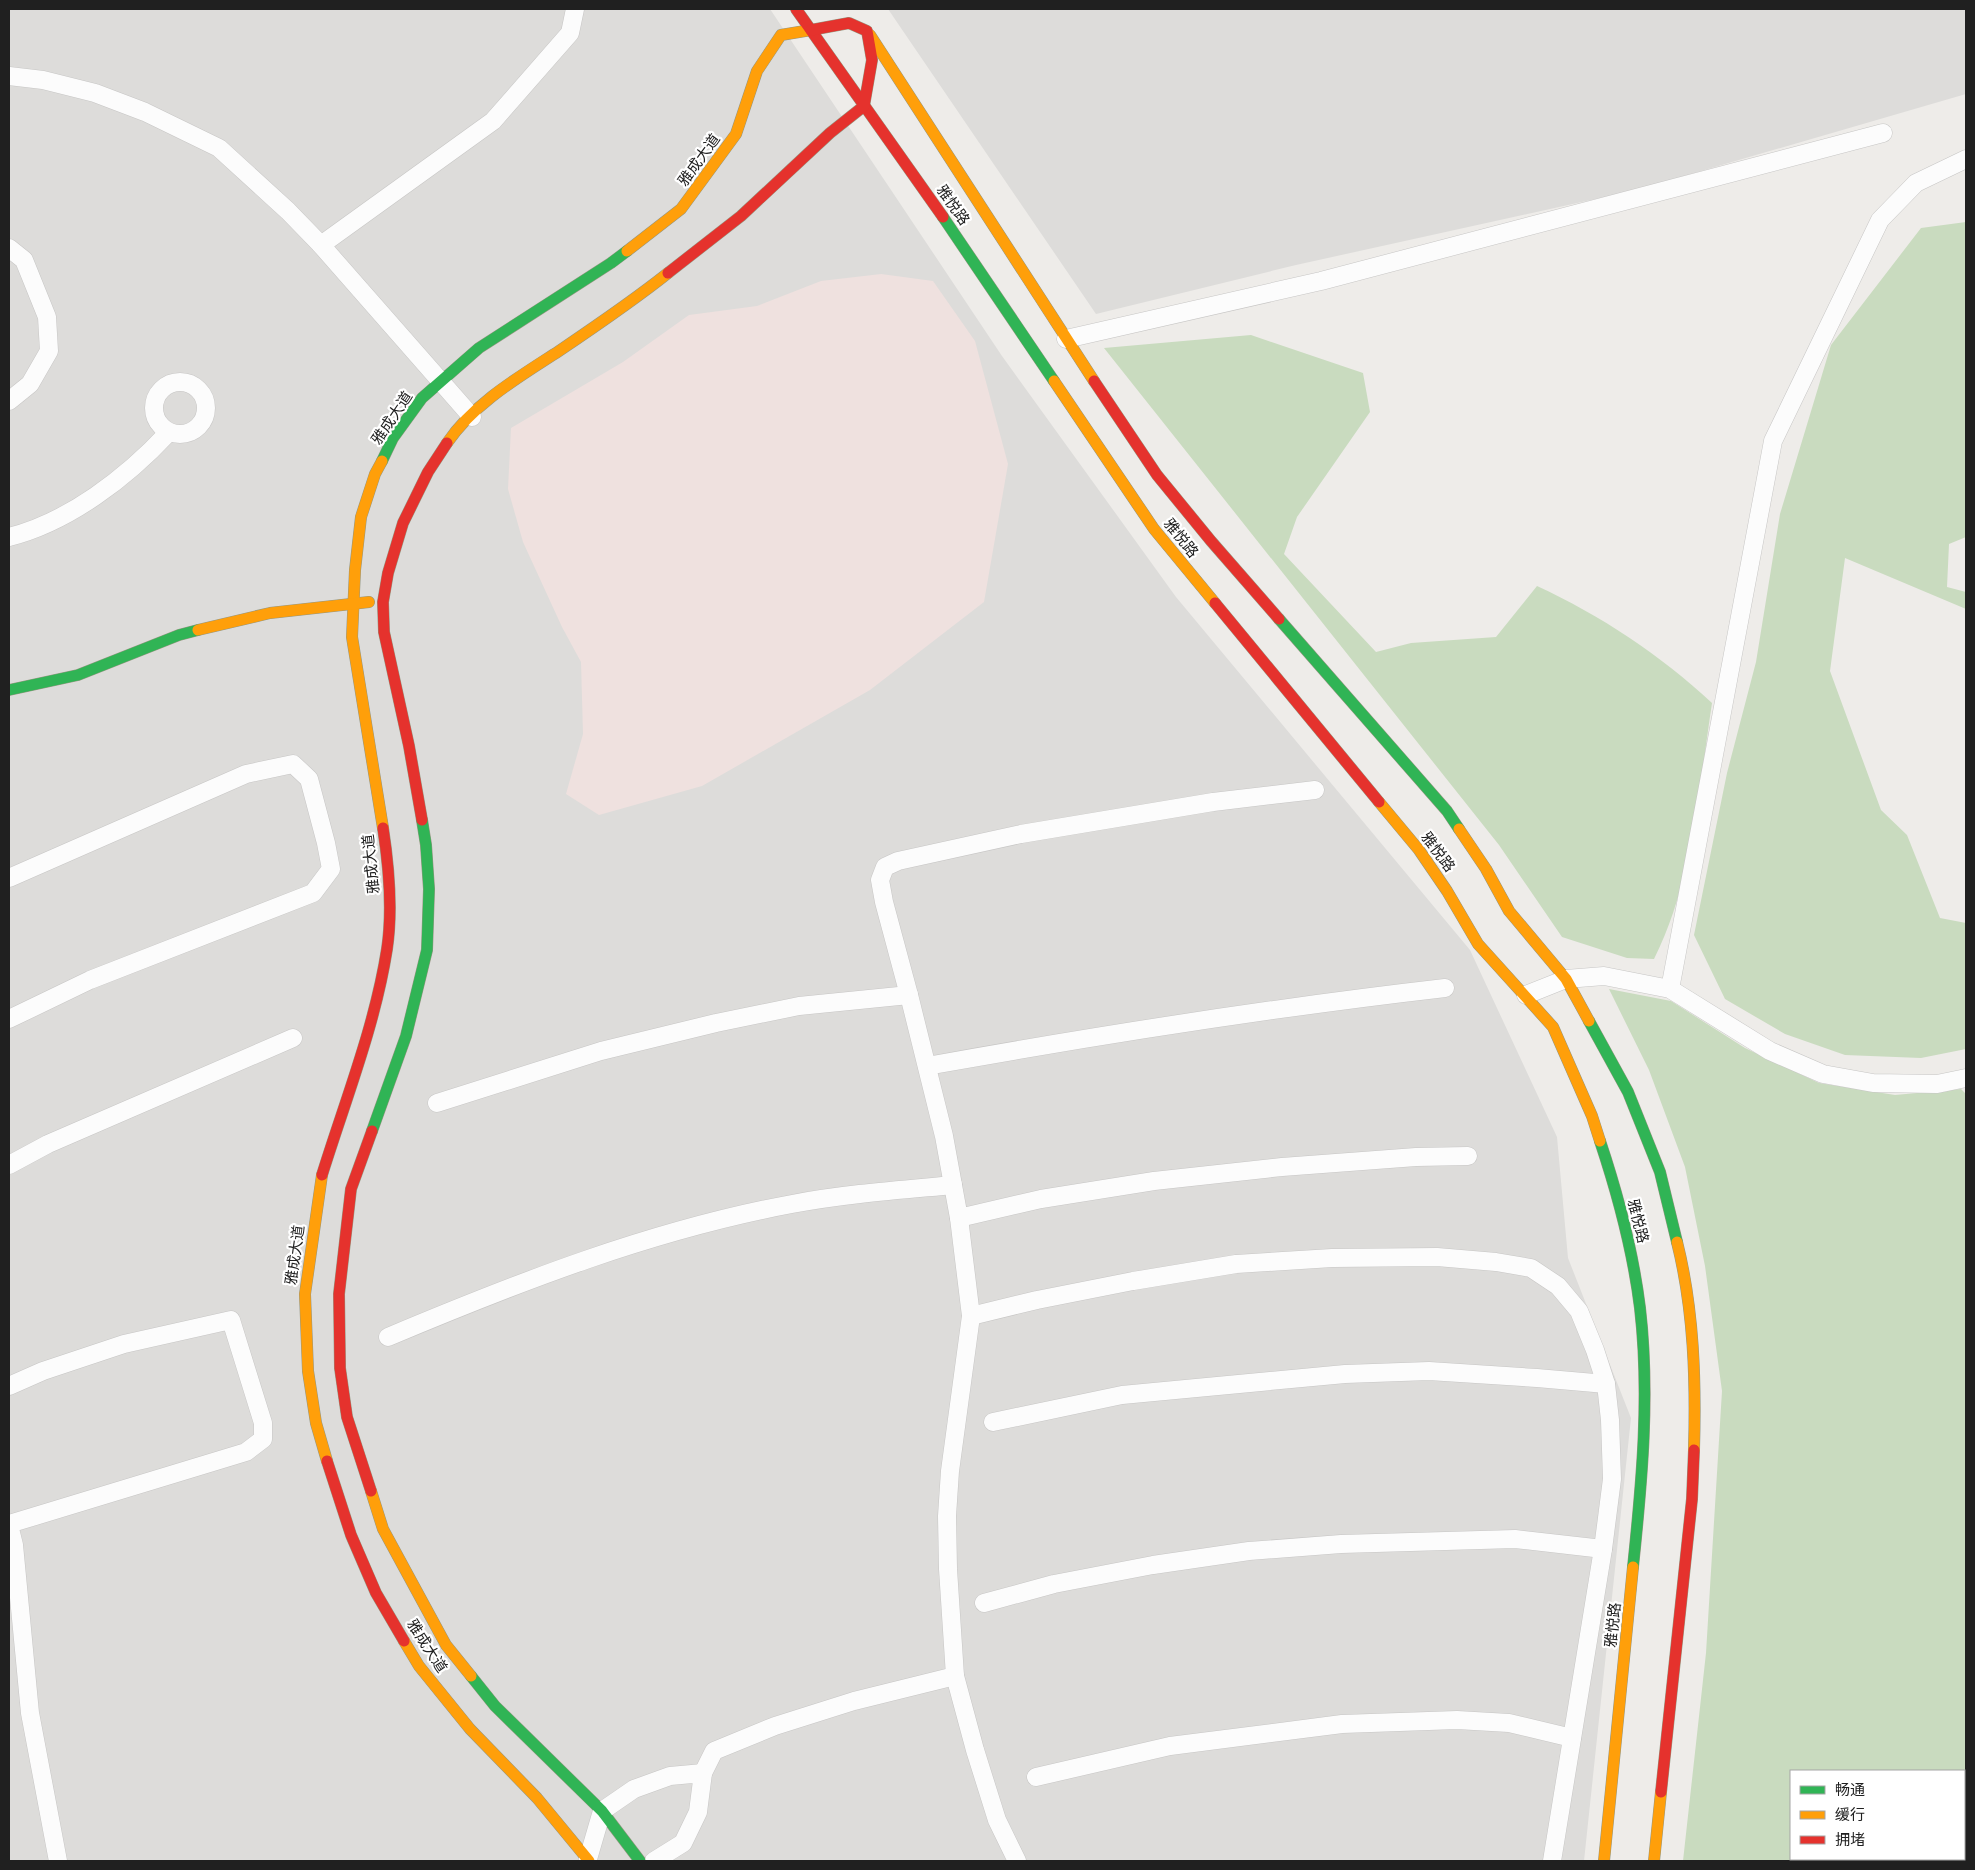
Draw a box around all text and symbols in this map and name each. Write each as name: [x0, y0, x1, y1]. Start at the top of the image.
street label: 雅成大道: [674, 130, 724, 190]
street label: 雅悦路: [933, 181, 973, 229]
street label: 雅成大道: [368, 388, 416, 448]
street label: 雅悦路: [1160, 515, 1202, 561]
street label: 雅悦路: [1417, 829, 1459, 875]
street label: 雅成大道: [359, 833, 383, 895]
street label: 雅悦路: [1624, 1197, 1652, 1245]
street label: 雅成大道: [282, 1224, 308, 1286]
street label: 雅悦路: [1602, 1602, 1624, 1648]
street label: 雅成大道: [403, 1616, 451, 1676]
legend: [1790, 1770, 1965, 1860]
text: 畅通: [1835, 1781, 1865, 1799]
text: 缓行: [1835, 1806, 1865, 1824]
text: 拥堵: [1835, 1831, 1865, 1849]

